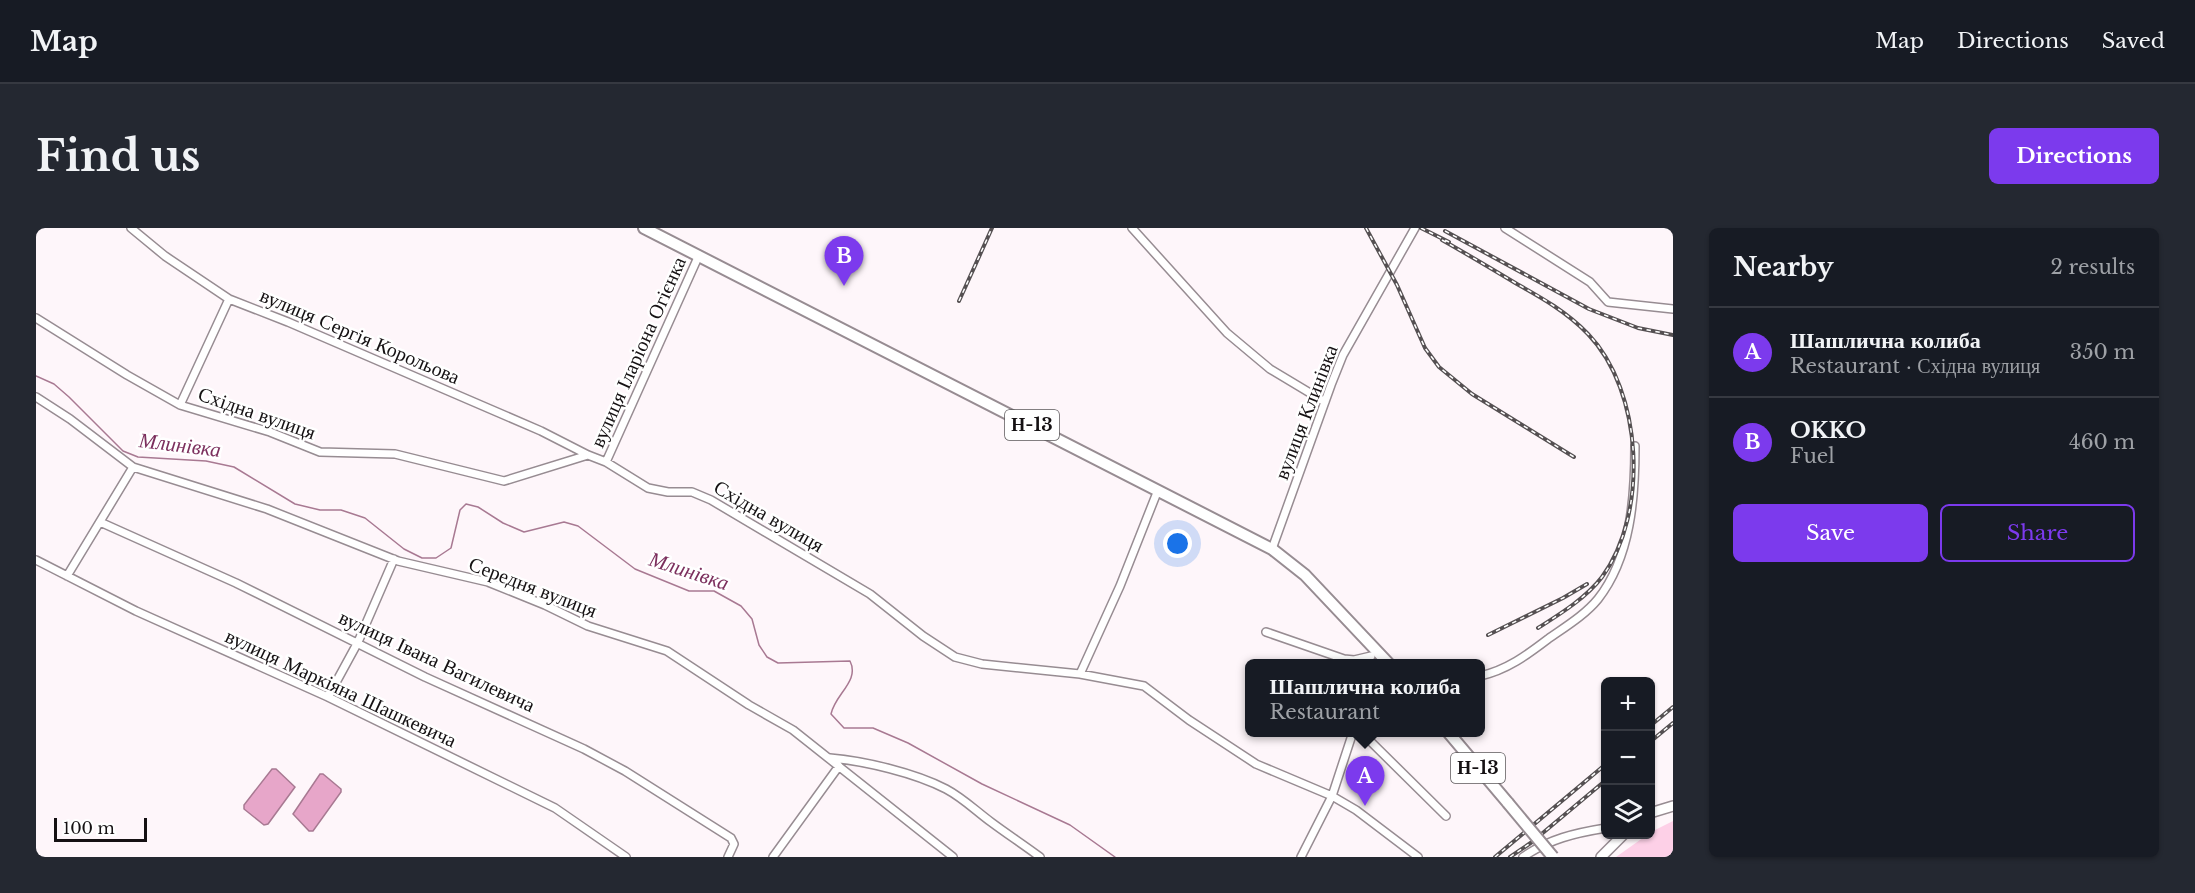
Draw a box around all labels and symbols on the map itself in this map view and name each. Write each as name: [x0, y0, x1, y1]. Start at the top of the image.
pin: B: [824, 236, 864, 286]
street label: вулиця Іларіона Огієнка: [585, 253, 691, 451]
street label: вулиця Сергія Корольова: [257, 283, 464, 389]
street label: вулиця Клинівка: [1269, 341, 1343, 483]
street label: Східна вулиця: [195, 382, 319, 444]
road number: Н-13: [1005, 410, 1059, 440]
water label: Млинівка: [137, 427, 222, 463]
street label: Східна вулиця: [710, 475, 828, 557]
your location: [1163, 529, 1192, 558]
water label: Млинівка: [645, 546, 732, 596]
street label: Середня вулиця: [466, 552, 600, 622]
street label: вулиця Івана Вагилевича: [335, 605, 539, 717]
street label: вулиця Маркіяна Шашкевича: [222, 624, 461, 752]
road number: Н-13: [1451, 753, 1505, 783]
pin: A: [1346, 756, 1384, 806]
scale bar: [54, 815, 147, 842]

